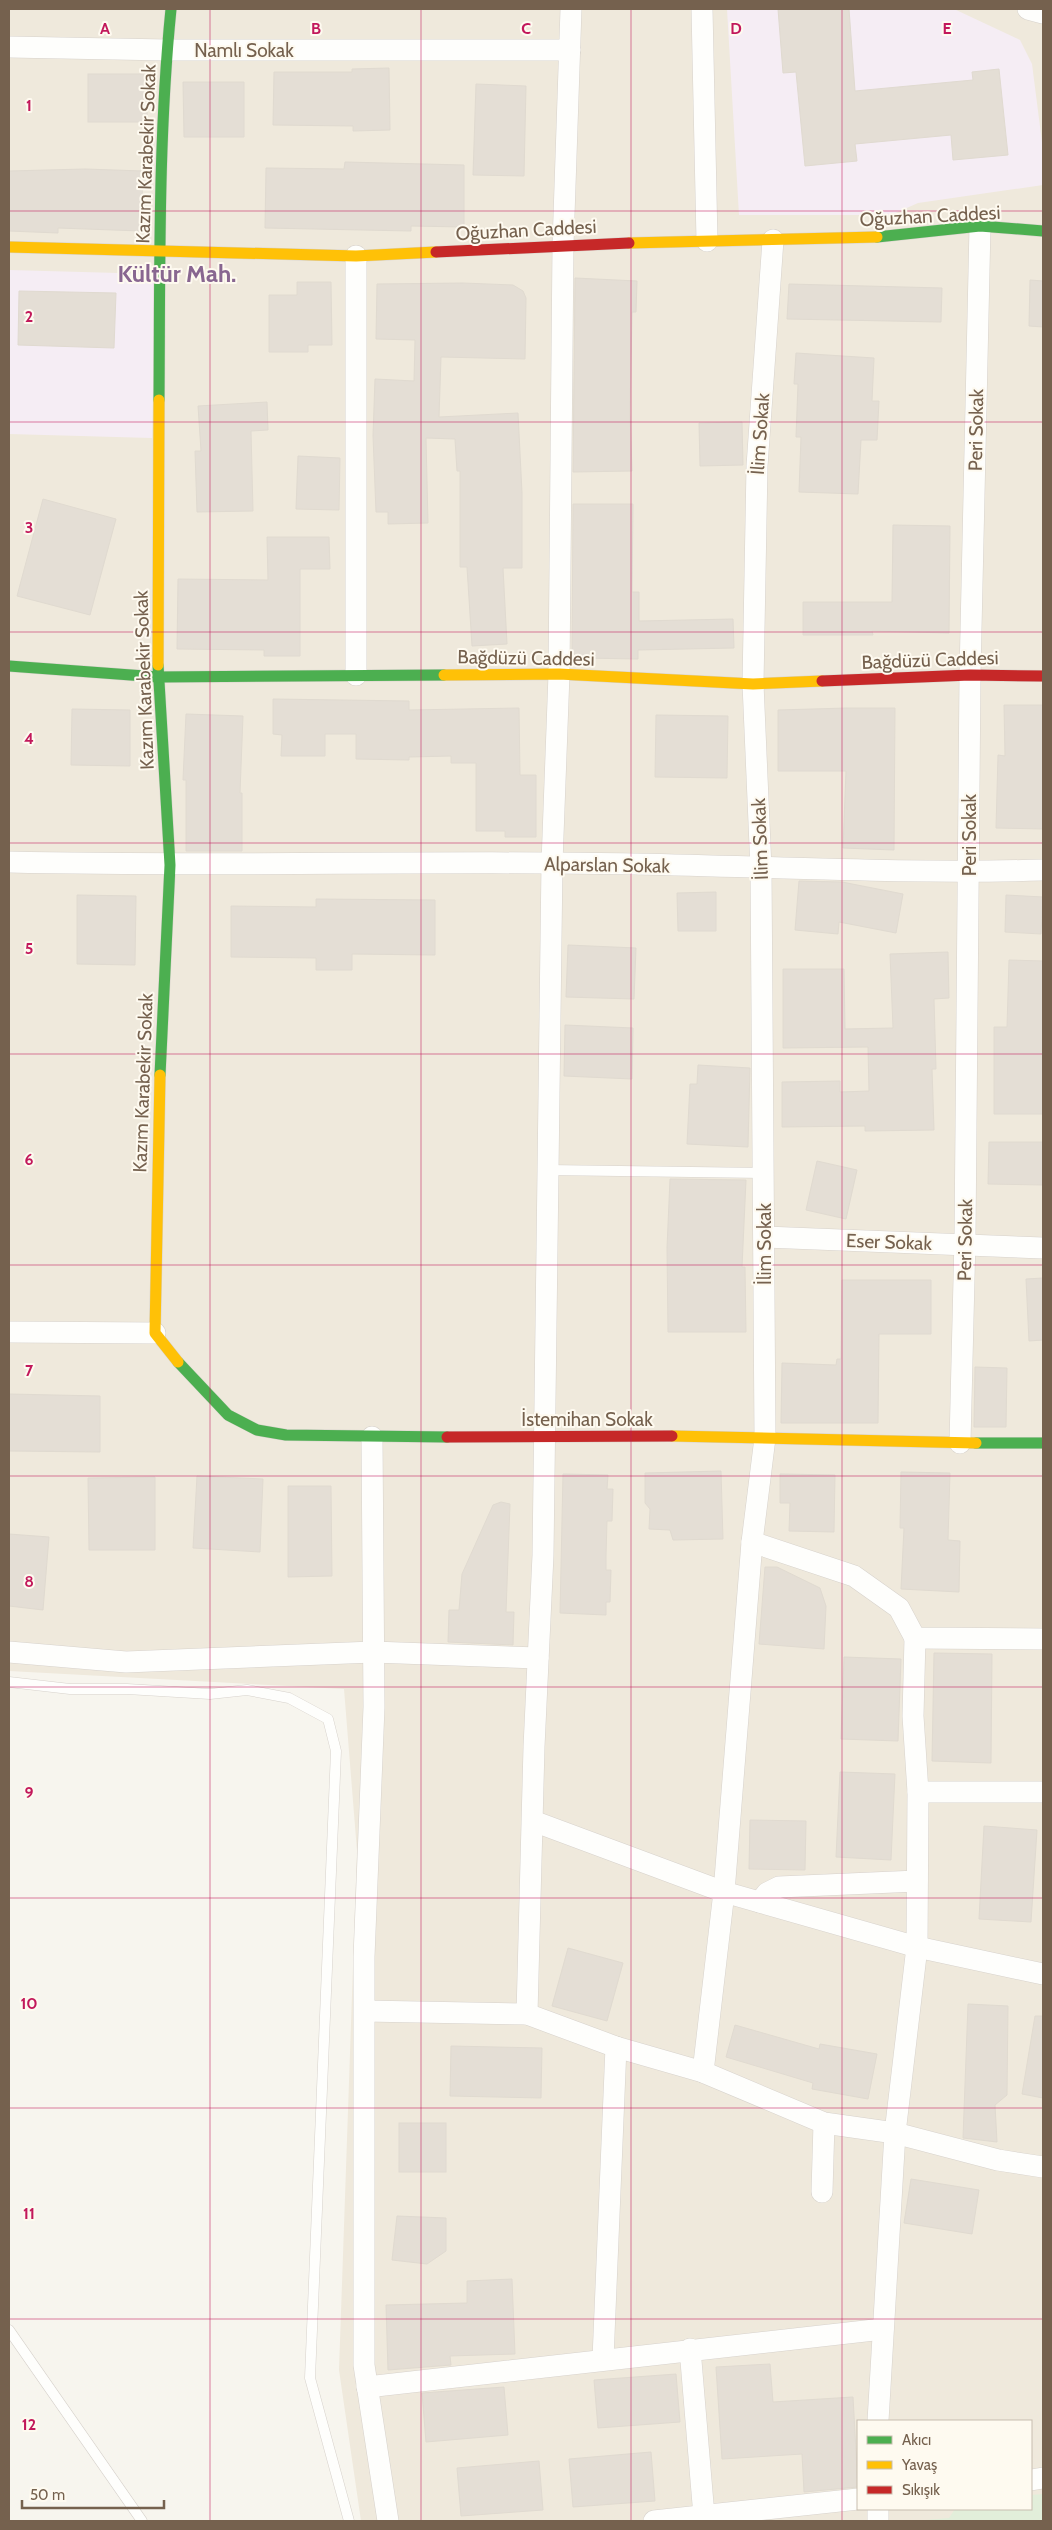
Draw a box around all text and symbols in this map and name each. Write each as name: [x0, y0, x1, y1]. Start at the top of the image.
text: A: [100, 19, 110, 38]
text: B: [311, 19, 321, 38]
text: C: [521, 19, 531, 38]
text: D: [730, 19, 742, 38]
text: E: [942, 19, 952, 38]
street label: Namlı Sokak: [194, 39, 294, 62]
street label: Kazım Karabekir Sokak: [131, 63, 161, 244]
text: 1: [26, 96, 32, 115]
street label: Oğuzhan Caddesi: [859, 201, 1001, 231]
street label: Oğuzhan Caddesi: [455, 215, 597, 245]
district label: Kültür Mah.: [118, 259, 236, 288]
text: 2: [25, 307, 33, 326]
street label: Peri Sokak: [964, 388, 988, 471]
street label: İlim Sokak: [746, 392, 774, 476]
text: 3: [25, 518, 33, 537]
street label: Kazım Karabekir Sokak: [129, 589, 159, 770]
street label: Bağdüzü Caddesi: [457, 645, 595, 671]
street label: Bağdüzü Caddesi: [861, 646, 999, 674]
text: 4: [24, 729, 34, 748]
street label: Peri Sokak: [958, 793, 981, 876]
street label: İlim Sokak: [747, 797, 773, 880]
street label: Alparslan Sokak: [544, 852, 671, 878]
text: 5: [25, 939, 33, 958]
street label: Kazım Karabekir Sokak: [128, 992, 158, 1173]
text: 6: [25, 1150, 34, 1169]
street label: Peri Sokak: [953, 1198, 977, 1281]
street label: İlim Sokak: [753, 1203, 776, 1285]
street label: Eser Sokak: [846, 1229, 933, 1255]
text: 7: [25, 1361, 34, 1380]
street label: İstemihan Sokak: [521, 1408, 653, 1431]
text: 8: [24, 1572, 34, 1591]
text: 9: [25, 1783, 34, 1802]
text: 10: [20, 1994, 38, 2013]
text: 11: [23, 2204, 35, 2223]
text: 12: [22, 2415, 36, 2434]
legend: [857, 2420, 1032, 2510]
text: Akıcı: [902, 2431, 931, 2449]
text: Yavaş: [901, 2456, 937, 2474]
scale bar: [22, 2478, 165, 2510]
text: Sıkışık: [902, 2481, 940, 2499]
text: 50 m: [30, 2486, 65, 2504]

